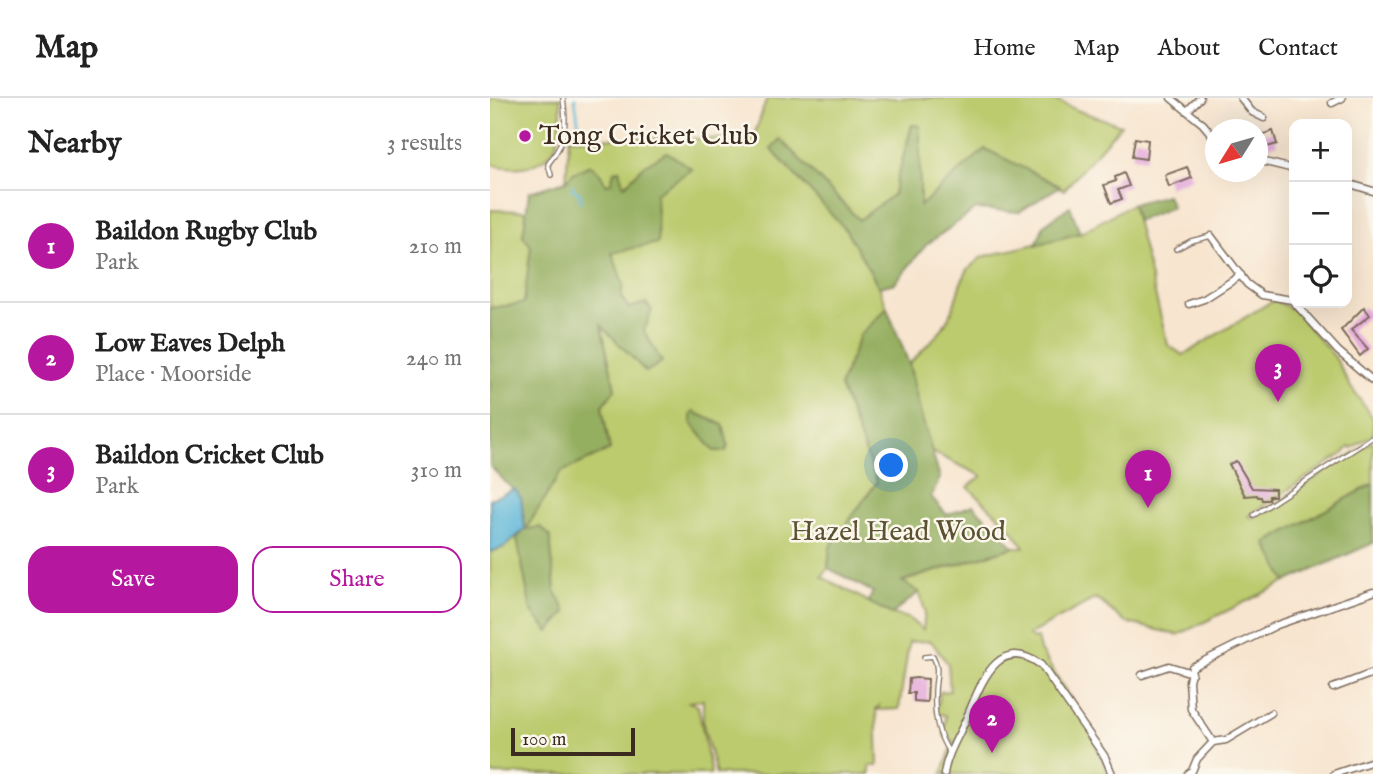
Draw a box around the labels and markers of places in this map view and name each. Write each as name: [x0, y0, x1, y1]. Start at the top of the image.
place label: Tong Cricket Club: [539, 119, 758, 154]
marker: Tong Cricket Club: [517, 128, 533, 144]
pin: 3: [1255, 344, 1301, 402]
pin: 1: [1125, 450, 1171, 508]
pin: 2: [969, 695, 1015, 753]

